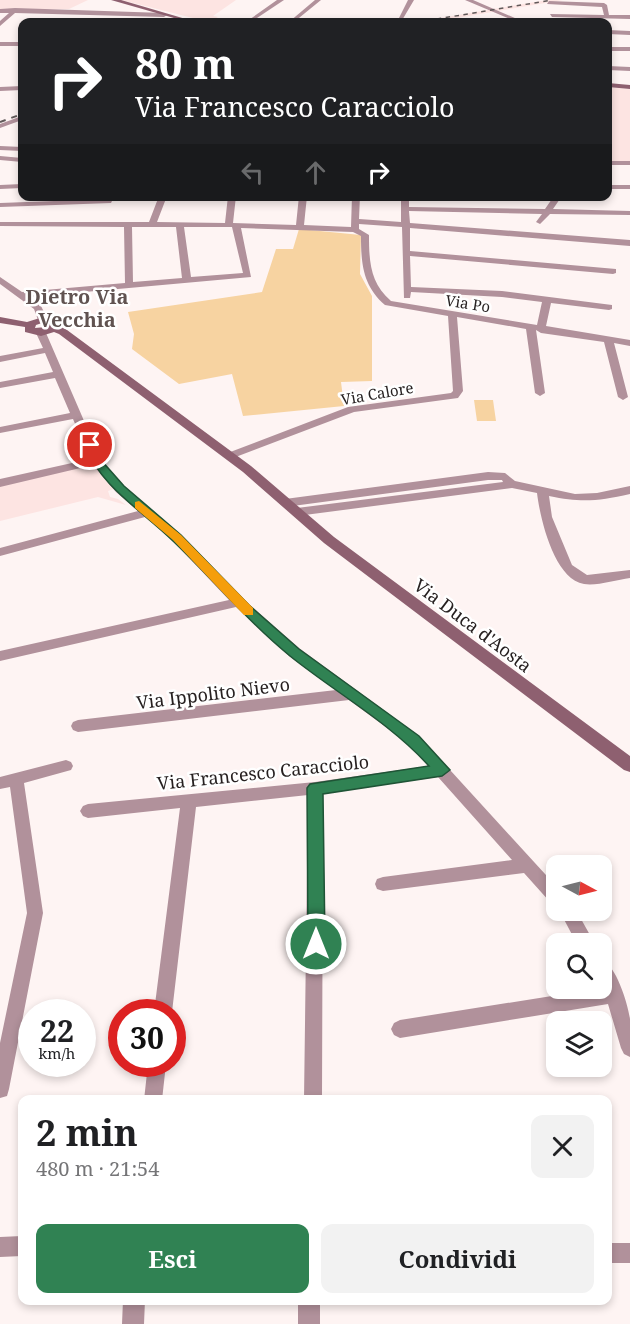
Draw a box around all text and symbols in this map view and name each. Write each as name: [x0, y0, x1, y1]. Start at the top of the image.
text: 80 m: [135, 34, 235, 91]
icon: right: [36, 42, 114, 120]
text: Via Francesco Caracciolo: [135, 88, 455, 125]
icon: left: [236, 156, 269, 189]
icon: ahead: [299, 156, 332, 189]
icon: right: [362, 156, 395, 189]
district label: Dietro Via Vecchia: [26, 283, 128, 333]
street label: Via Po: [444, 290, 492, 316]
street label: Via Calore: [339, 377, 415, 409]
pin: [64, 419, 115, 470]
icon: arrive: [73, 428, 106, 461]
street label: Via Duca d'Aosta: [409, 573, 537, 677]
street label: Via Ippolito Nievo: [135, 672, 291, 714]
street label: Via Francesco Caracciolo: [156, 749, 370, 795]
north arrow: [546, 855, 612, 921]
map controls: [546, 855, 612, 1077]
position arrow: [284, 912, 348, 976]
button: search: [546, 933, 612, 999]
speed limit sign: 30: [108, 999, 186, 1077]
text: 22: [40, 1010, 74, 1051]
button: layers: [546, 1011, 612, 1077]
text: km/h: [39, 1043, 75, 1063]
text: 2 min: [36, 1108, 138, 1157]
button: close: [531, 1115, 594, 1178]
text: 480 m · 21:54: [36, 1155, 159, 1182]
button: Esci: [36, 1224, 309, 1293]
button: Condividi: [321, 1224, 594, 1293]

